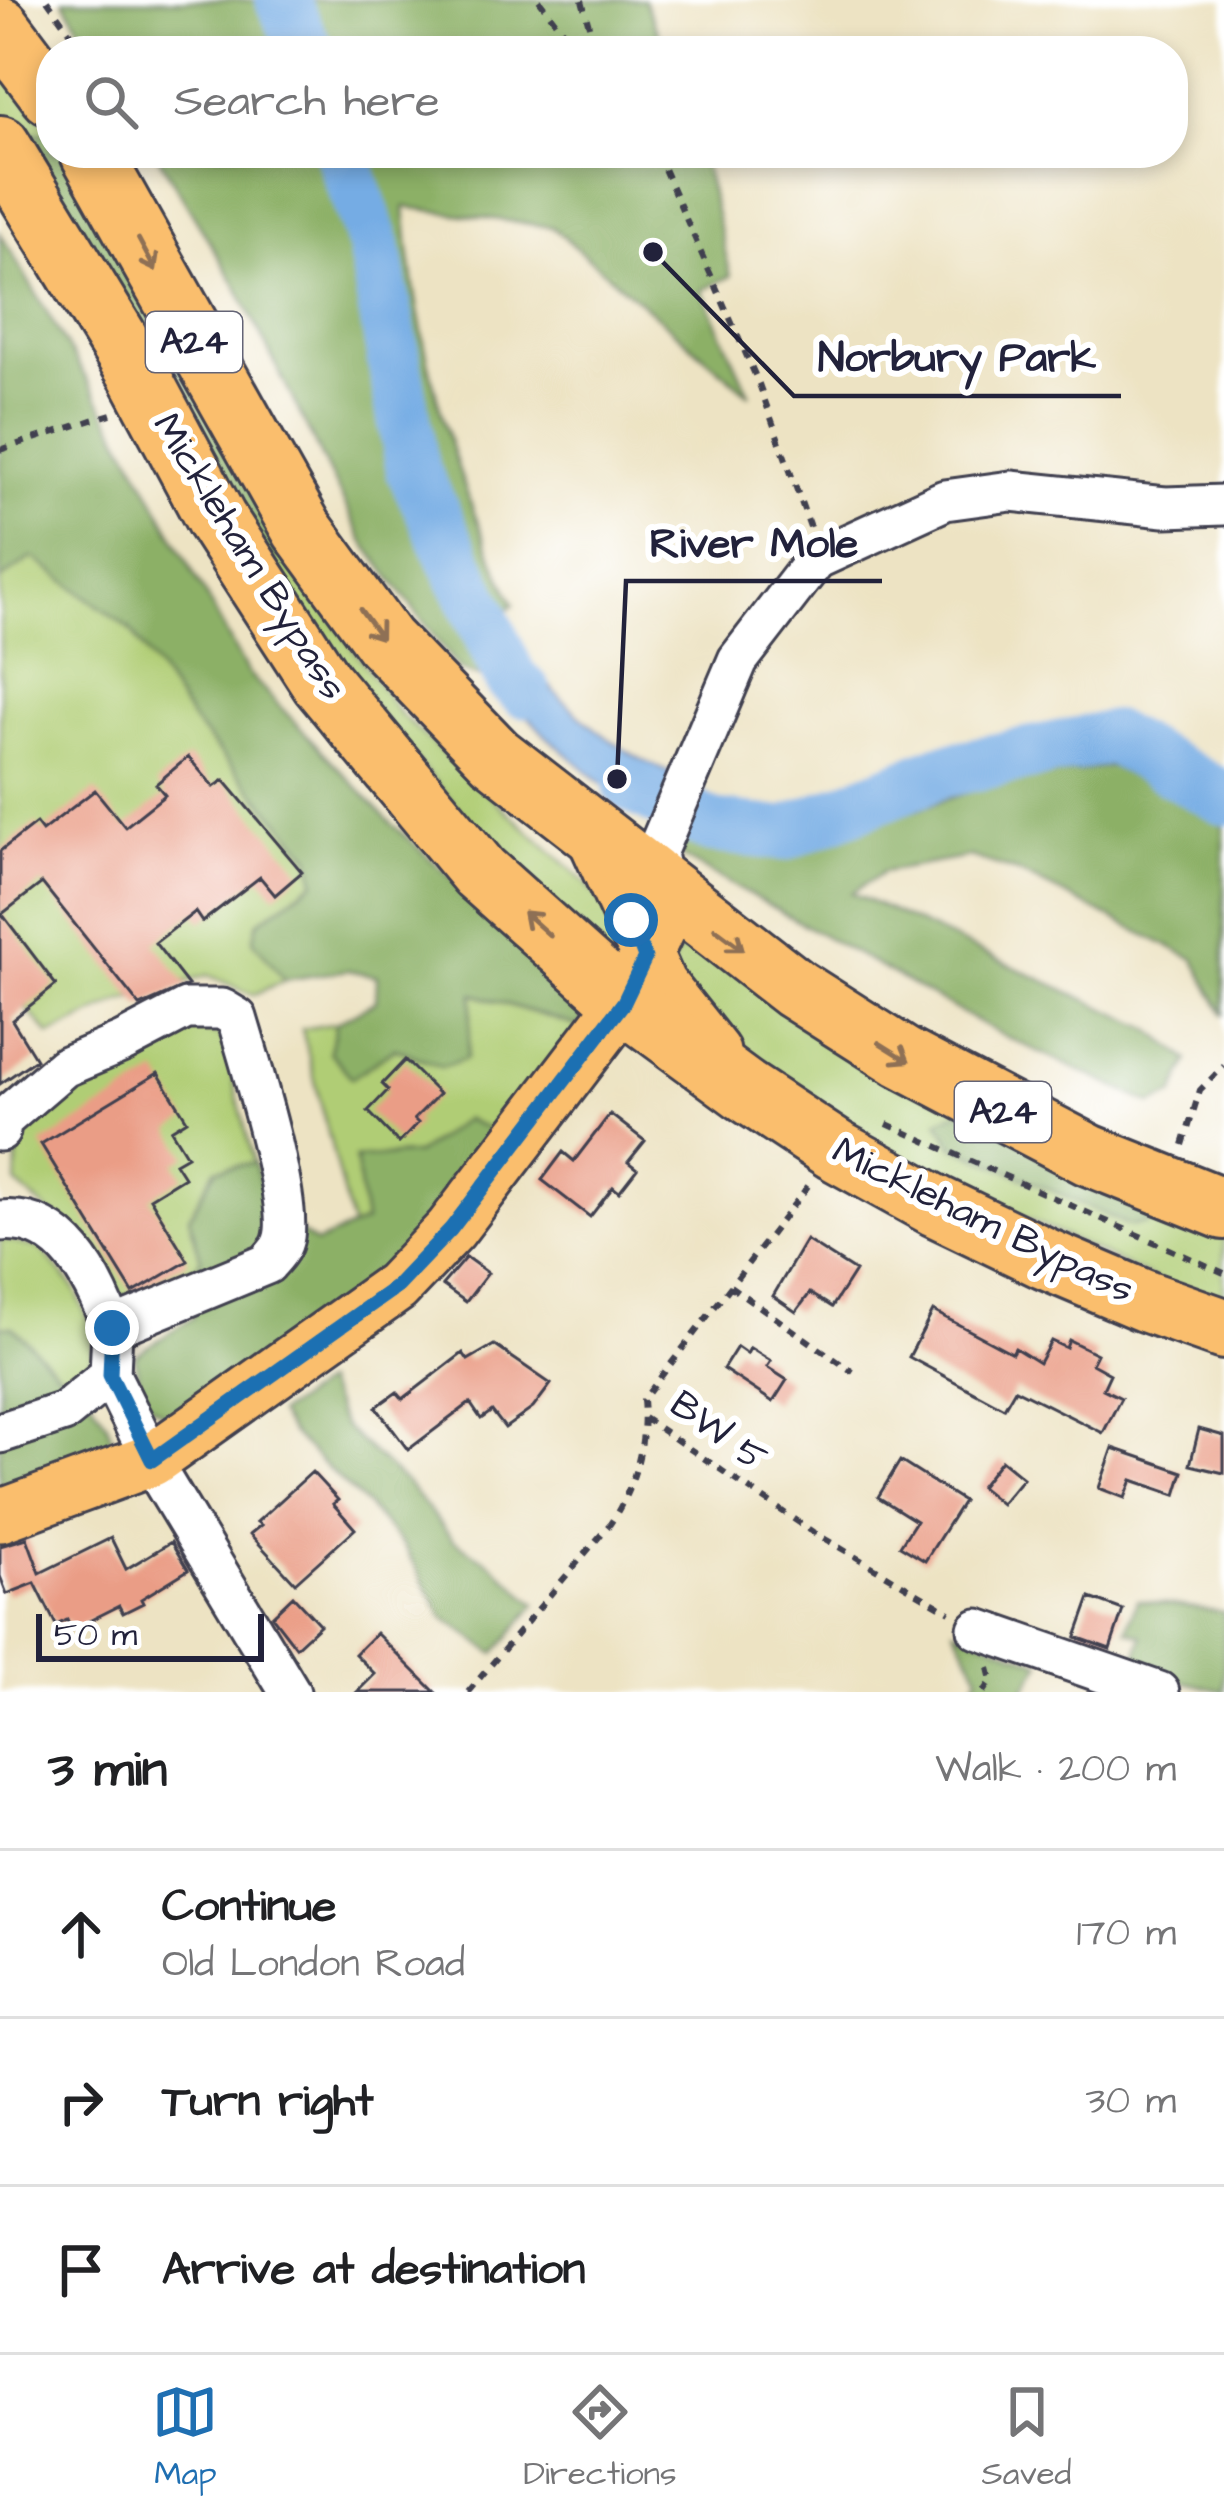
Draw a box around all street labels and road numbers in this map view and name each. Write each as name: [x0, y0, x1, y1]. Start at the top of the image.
road number: A24: [146, 312, 242, 372]
street label: Mickleham Bypass: [138, 403, 359, 711]
road number: A24: [955, 1082, 1051, 1142]
street label: Mickleham Bypass: [823, 1125, 1143, 1318]
street label: BW 5: [659, 1379, 777, 1485]

